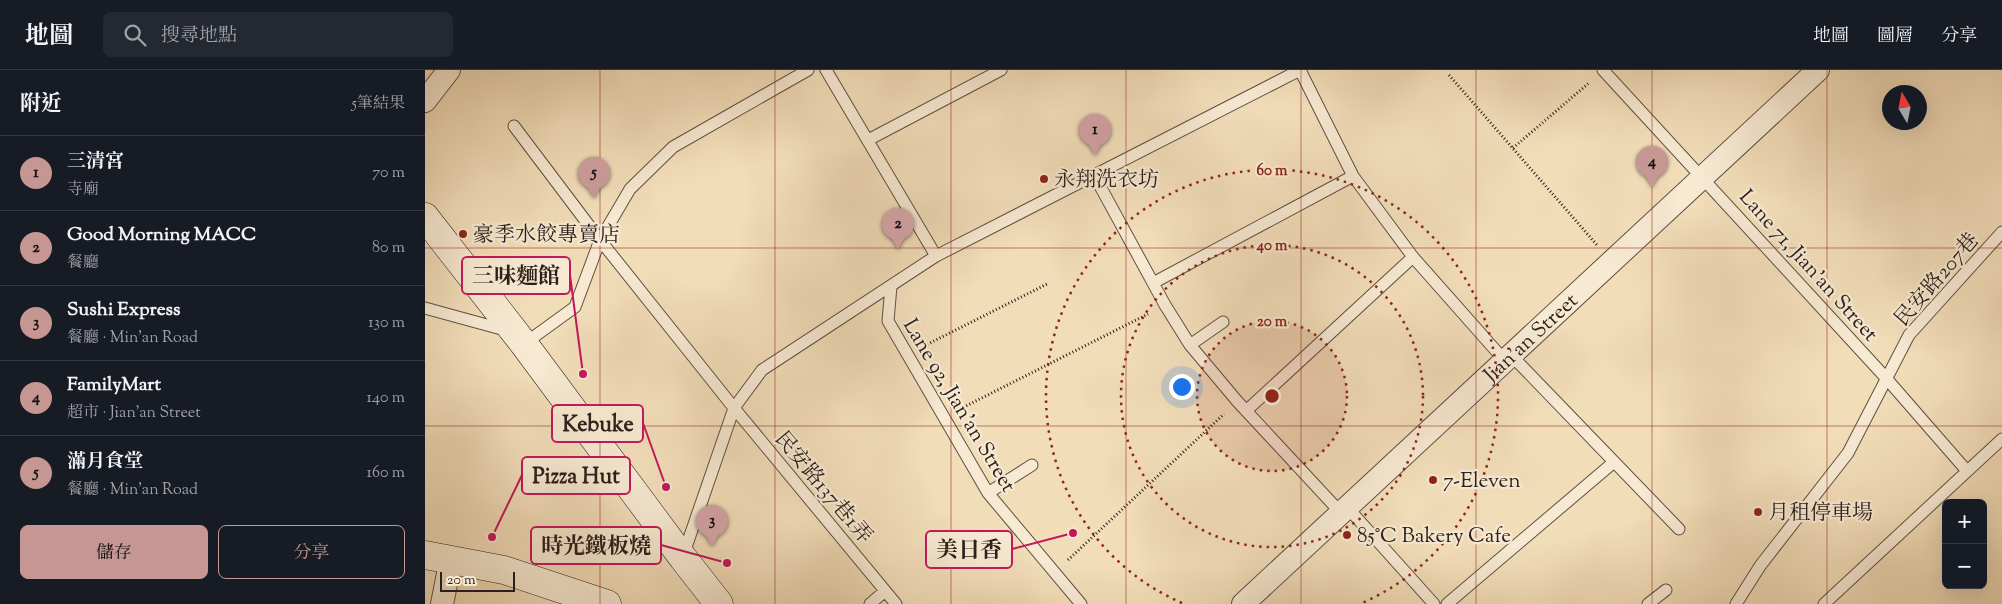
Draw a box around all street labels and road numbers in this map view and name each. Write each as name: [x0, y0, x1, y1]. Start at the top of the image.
street label: Lane 71, Jian'an Street: [1731, 184, 1884, 349]
street label: 民安路207巷: [1888, 227, 1987, 334]
street label: Jian'an Street: [1477, 287, 1586, 391]
street label: Lane 92, Jian'an Street: [894, 314, 1022, 499]
street label: 民安路137巷1弄: [767, 426, 878, 551]

